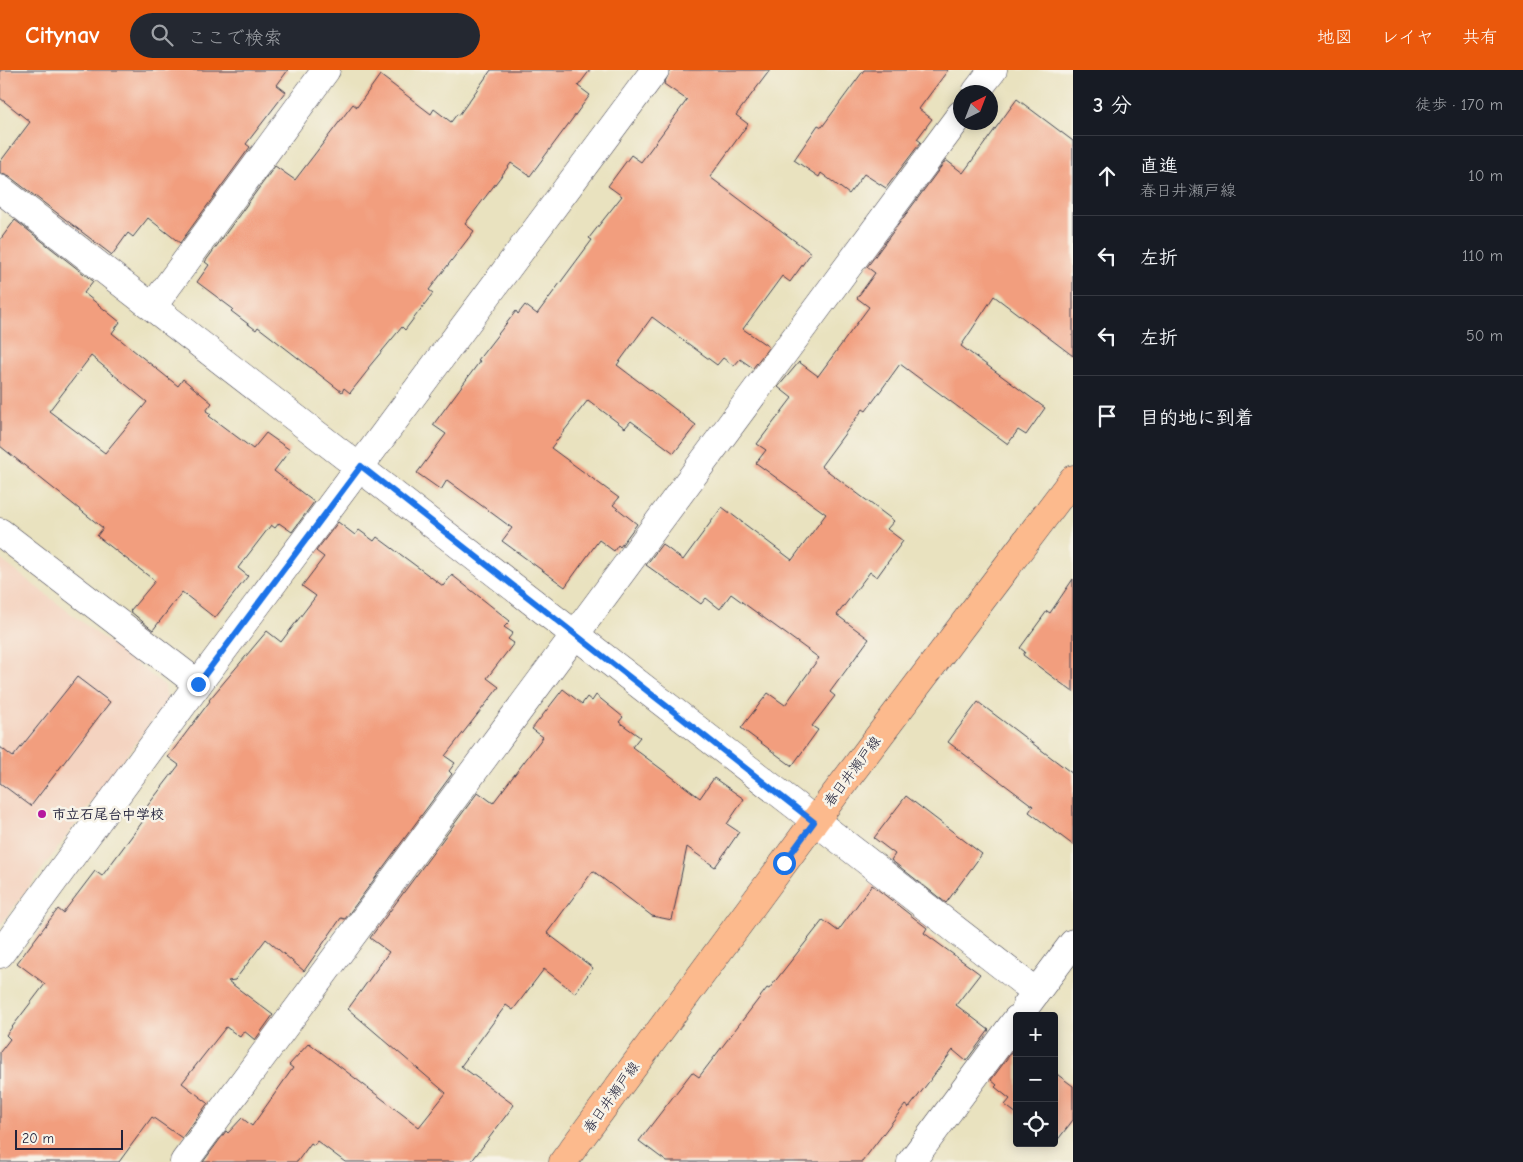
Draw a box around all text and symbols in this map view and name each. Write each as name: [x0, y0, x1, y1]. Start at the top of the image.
search box: [130, 13, 480, 58]
text: Citynav: [25, 21, 100, 49]
icon: search: [148, 21, 176, 49]
text: ここで検索: [188, 27, 283, 49]
text: 地図: [1317, 27, 1353, 48]
text: レイヤ: [1381, 27, 1434, 48]
text: 共有: [1462, 27, 1498, 48]
north arrow: [953, 85, 998, 130]
text: 3 分: [1093, 93, 1132, 117]
text: 徒歩 · 170 m: [1415, 96, 1503, 114]
text: 直進: [1140, 155, 1178, 177]
icon: ahead: [1093, 162, 1121, 190]
text: 10 m: [1468, 167, 1503, 185]
text: 春日井瀬戸線: [1140, 182, 1236, 200]
icon: left: [1093, 242, 1121, 270]
text: 左折: [1140, 247, 1178, 269]
text: 110 m: [1462, 247, 1503, 265]
icon: left: [1093, 322, 1121, 350]
text: 左折: [1140, 327, 1178, 349]
text: 50 m: [1466, 327, 1503, 345]
icon: arrive: [1093, 402, 1121, 430]
text: 目的地に到着: [1140, 407, 1254, 429]
route end: [187, 673, 210, 696]
street label: 春日井瀬戸線: [820, 733, 884, 810]
place label: 市立石尾台中学校: [52, 806, 164, 823]
marker: 市立石尾台中学校: [36, 808, 48, 820]
route start: [773, 852, 796, 875]
map controls: [1013, 1012, 1058, 1147]
button: +: [1013, 1012, 1058, 1057]
button: −: [1013, 1057, 1058, 1102]
street label: 春日井瀬戸線: [580, 1058, 643, 1136]
button: locate: [1013, 1102, 1058, 1147]
scale bar: [15, 1127, 122, 1150]
text: 20 m: [22, 1130, 54, 1147]

